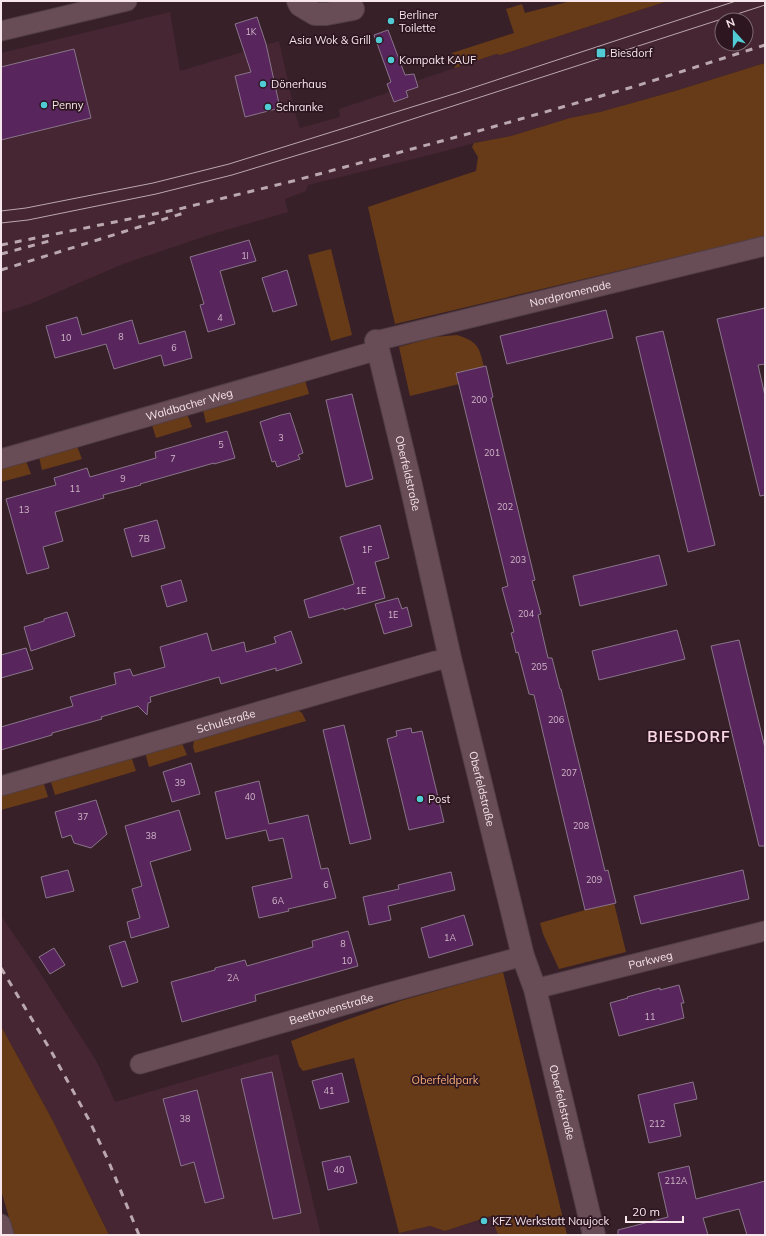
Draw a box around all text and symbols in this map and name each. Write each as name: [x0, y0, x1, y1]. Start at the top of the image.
place label: Berliner Toilette: [399, 8, 438, 35]
north arrow: [714, 12, 754, 52]
text: N: [724, 15, 737, 31]
marker: Berliner Toilette: [386, 16, 396, 26]
house number: 1K: [245, 26, 257, 37]
place label: Asia Wok & Grill: [289, 33, 371, 47]
marker: Asia Wok & Grill: [374, 35, 384, 45]
place label: Biesdorf: [610, 46, 653, 60]
marker: Biesdorf: [595, 47, 607, 59]
place label: Kompakt KAUF: [399, 53, 476, 67]
marker: Kompakt KAUF: [386, 55, 396, 65]
place label: Dönerhaus: [271, 77, 327, 91]
marker: Dönerhaus: [258, 79, 268, 89]
place label: Penny: [52, 98, 84, 112]
marker: Penny: [39, 100, 49, 110]
place label: Schranke: [276, 100, 323, 114]
marker: Schranke: [263, 102, 273, 112]
house number: 1I: [241, 250, 249, 261]
street label: Nordpromenade: [528, 277, 612, 310]
house number: 4: [217, 312, 223, 323]
house number: 8: [118, 331, 124, 342]
house number: 10: [61, 332, 71, 343]
house number: 6: [171, 342, 177, 353]
street label: Waldbacher Weg: [144, 385, 234, 424]
house number: 200: [471, 394, 487, 405]
house number: 3: [278, 432, 284, 443]
street label: Oberfeldstraße: [392, 434, 424, 512]
house number: 5: [218, 439, 224, 450]
house number: 201: [484, 447, 500, 458]
house number: 7: [170, 453, 176, 464]
house number: 9: [120, 473, 126, 484]
house number: 11: [70, 483, 80, 494]
house number: 202: [497, 501, 513, 512]
house number: 13: [19, 504, 29, 515]
house number: 7B: [138, 533, 150, 544]
house number: 1F: [362, 544, 372, 555]
house number: 203: [510, 554, 526, 565]
house number: 1E: [356, 585, 366, 596]
house number: 204: [518, 608, 535, 619]
house number: 1E: [388, 609, 398, 620]
house number: 205: [531, 661, 548, 672]
street label: Schulstraße: [195, 706, 257, 736]
house number: 206: [548, 714, 564, 725]
district label: BIESDORF: [647, 727, 731, 746]
street label: Oberfeldstraße: [466, 750, 498, 828]
house number: 207: [561, 767, 577, 778]
house number: 39: [175, 777, 185, 788]
house number: 40: [245, 791, 255, 802]
place label: Post: [428, 792, 451, 806]
marker: Post: [415, 794, 425, 804]
house number: 37: [78, 811, 88, 822]
house number: 208: [573, 820, 589, 831]
house number: 38: [146, 830, 156, 841]
house number: 209: [586, 874, 602, 885]
house number: 6: [323, 879, 329, 890]
house number: 6A: [272, 895, 284, 906]
house number: 1A: [444, 932, 456, 943]
house number: 8: [340, 938, 346, 949]
street label: Parkweg: [627, 948, 674, 972]
house number: 10: [342, 955, 352, 966]
house number: 2A: [227, 972, 239, 983]
street label: Beethovenstraße: [287, 990, 375, 1028]
house number: 11: [645, 1011, 655, 1022]
street label: Oberfeldstraße: [546, 1063, 578, 1141]
park label: Oberfeldpark: [412, 1073, 479, 1087]
house number: 41: [324, 1085, 334, 1096]
house number: 38: [180, 1113, 190, 1124]
house number: 212: [649, 1118, 665, 1129]
house number: 40: [334, 1164, 344, 1175]
house number: 212A: [665, 1175, 688, 1186]
scale bar: [626, 1198, 683, 1224]
text: 20 m: [632, 1204, 660, 1219]
place label: KFZ Werkstatt Naujock: [492, 1214, 609, 1228]
marker: KFZ Werkstatt Naujock: [479, 1216, 489, 1226]

